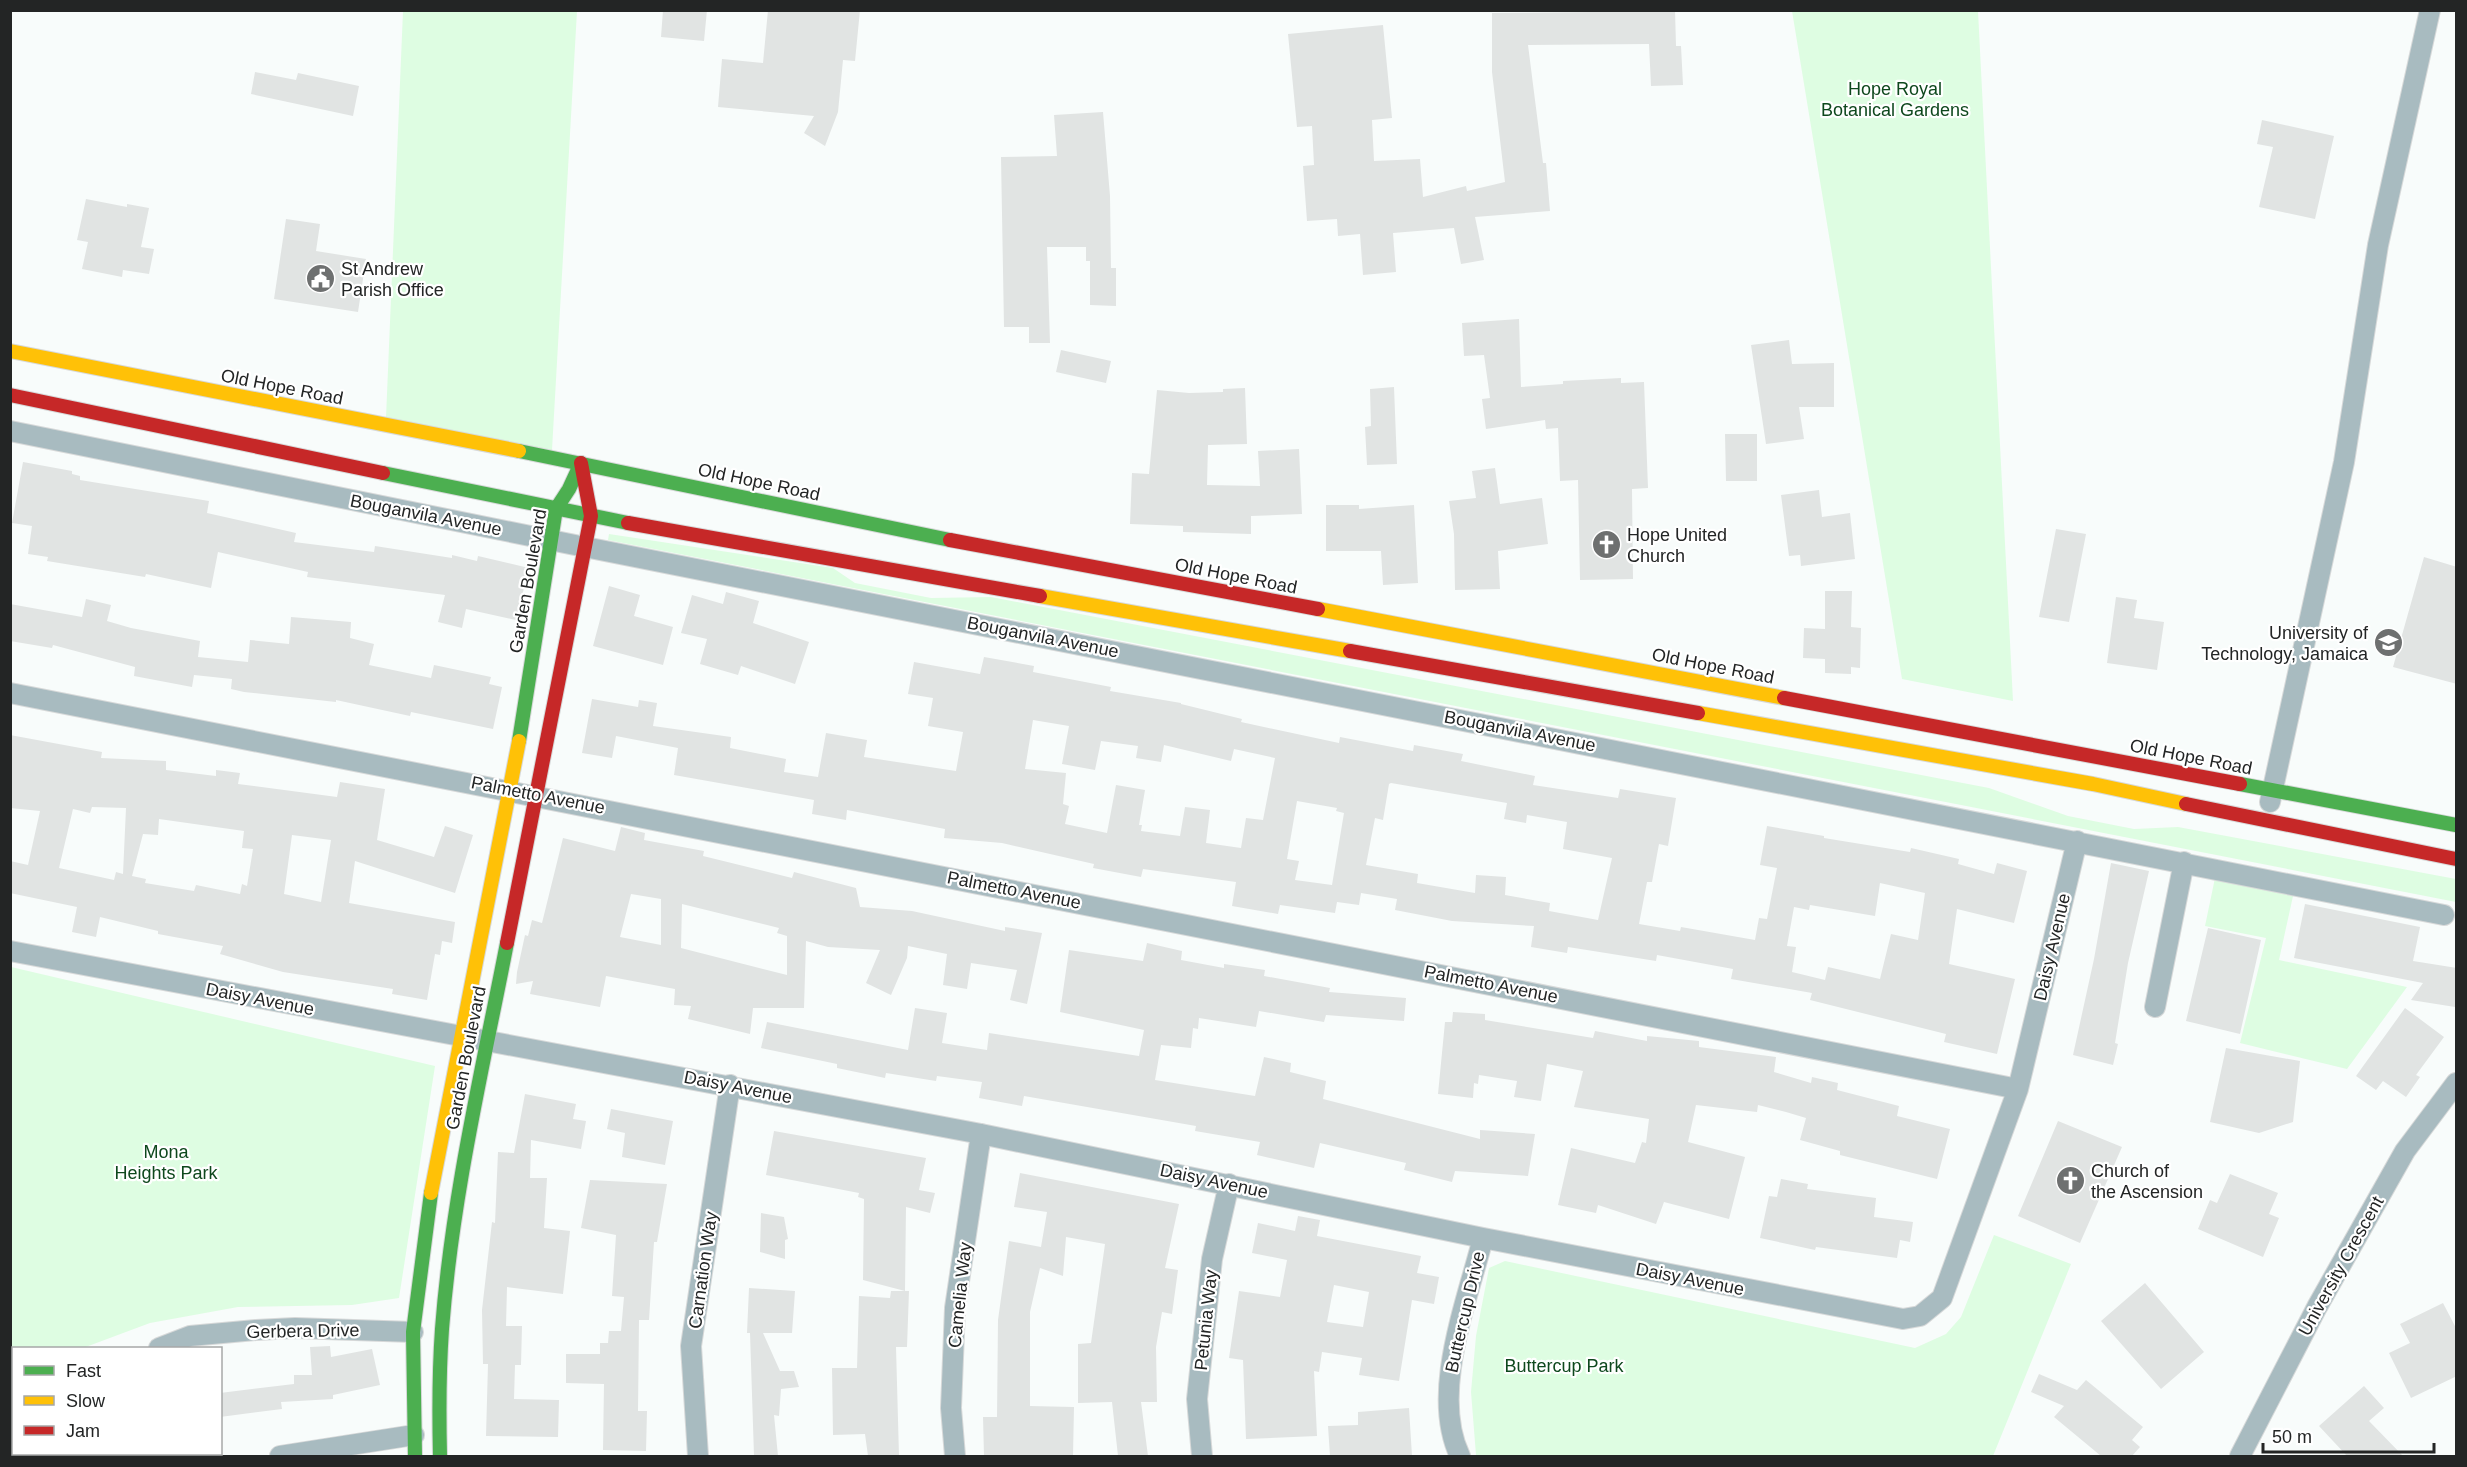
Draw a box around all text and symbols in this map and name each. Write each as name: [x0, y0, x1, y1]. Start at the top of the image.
park label: Hope Royal Botanical Gardens: [1821, 79, 1969, 120]
place label: St Andrew Parish Office: [341, 259, 444, 300]
public building icon: St Andrew Parish Office: [304, 263, 336, 295]
street label: Old Hope Road: [219, 365, 345, 409]
street label: Old Hope Road: [696, 459, 822, 505]
street label: Bouganvila Avenue: [349, 491, 503, 539]
street label: Garden Boulevard: [505, 507, 551, 655]
place label: Hope United Church: [1627, 525, 1727, 566]
church icon: Hope United Church: [1590, 529, 1622, 561]
street label: Old Hope Road: [1173, 554, 1299, 598]
street label: Bouganvila Avenue: [966, 613, 1120, 661]
place label: University of Technology, Jamaica: [2201, 623, 2369, 664]
school or university icon: University of Technology, Jamaica: [2373, 627, 2405, 659]
street label: Old Hope Road: [1650, 644, 1776, 688]
street label: Bouganvila Avenue: [1443, 707, 1597, 755]
street label: Old Hope Road: [2128, 735, 2254, 779]
street label: Palmetto Avenue: [469, 772, 607, 818]
street label: Palmetto Avenue: [945, 867, 1083, 913]
street label: Daisy Avenue: [2030, 891, 2074, 1003]
street label: Palmetto Avenue: [1422, 961, 1560, 1007]
street label: Daisy Avenue: [204, 979, 316, 1019]
street label: Garden Boulevard: [442, 984, 490, 1132]
street label: Daisy Avenue: [682, 1067, 794, 1107]
park label: Mona Heights Park: [114, 1142, 219, 1183]
street label: Daisy Avenue: [1158, 1160, 1270, 1202]
place label: Church of the Ascension: [2091, 1161, 2203, 1202]
church icon: Church of the Ascension: [2054, 1165, 2086, 1197]
street label: University Crescent: [2294, 1193, 2388, 1339]
street label: Carnation Way: [685, 1210, 721, 1330]
street label: Camelia Way: [944, 1241, 976, 1349]
street label: Buttercup Drive: [1441, 1249, 1489, 1375]
street label: Daisy Avenue: [1634, 1259, 1746, 1299]
street label: Petunia Way: [1191, 1269, 1221, 1371]
street label: Gerbera Drive: [246, 1320, 360, 1342]
legend: [12, 1347, 222, 1455]
park label: Buttercup Park: [1504, 1356, 1625, 1376]
text: Fast: [66, 1361, 101, 1381]
text: Slow: [66, 1391, 106, 1411]
scale bar: [2263, 1416, 2434, 1454]
text: Jam: [66, 1421, 100, 1441]
text: 50 m: [2272, 1427, 2312, 1447]

